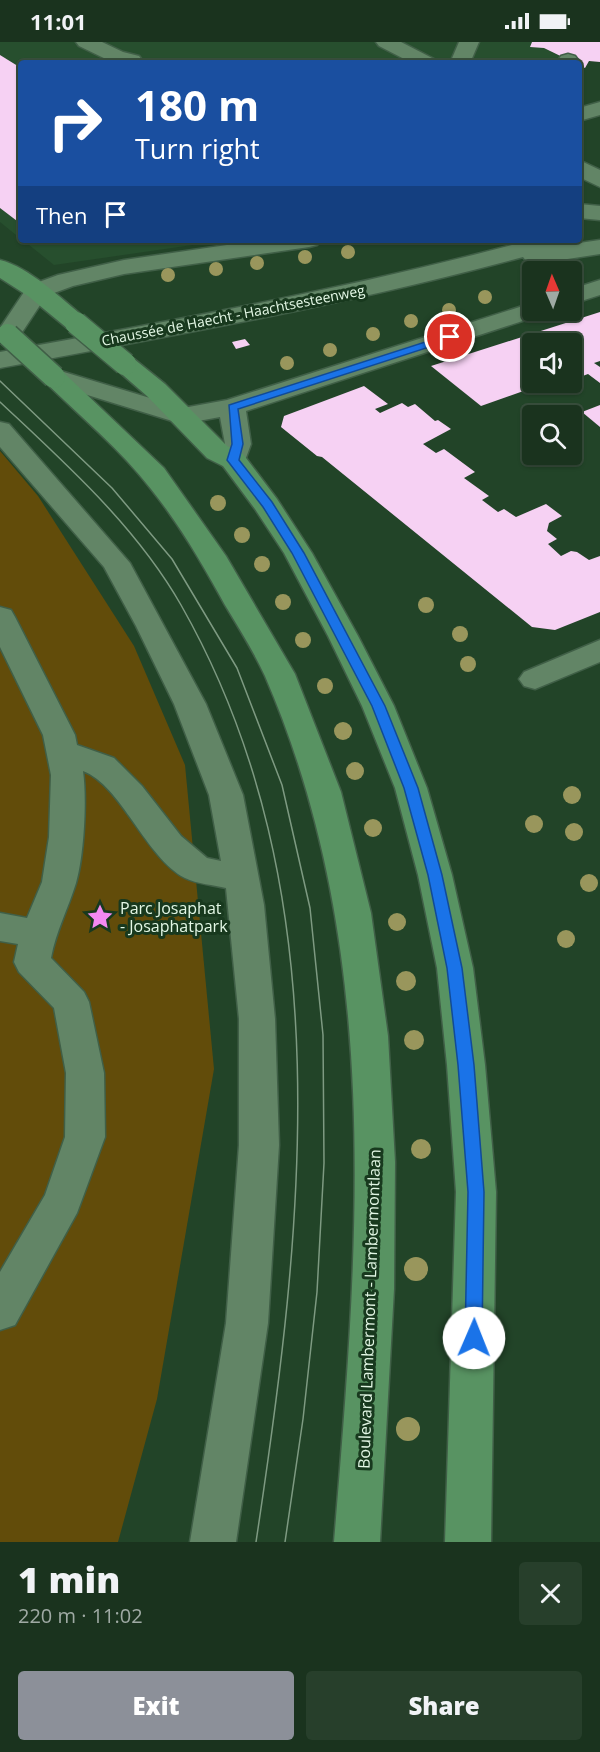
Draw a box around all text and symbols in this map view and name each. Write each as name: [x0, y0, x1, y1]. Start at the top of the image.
text: 11:01: [30, 6, 87, 36]
text: 180 m: [135, 76, 259, 133]
icon: right: [36, 84, 114, 162]
text: Turn right: [135, 130, 260, 167]
icon: arrive: [99, 198, 132, 231]
text: Then: [36, 200, 87, 230]
north arrow: [522, 261, 582, 321]
map controls: [522, 261, 582, 465]
street label: Chaussée de Haecht - Haachtsesteenweg: [100, 280, 367, 350]
pin: [424, 311, 475, 362]
icon: arrive: [433, 320, 466, 353]
button: sound: [522, 333, 582, 393]
button: search: [522, 405, 582, 465]
place label: Parc Josaphat - Josaphatpark: [120, 897, 228, 937]
place icon: Parc Josaphat - Josaphatpark: [85, 902, 115, 932]
street label: Boulevard Lambermont - Lambermontlaan: [352, 1149, 386, 1469]
position arrow: [442, 1306, 506, 1370]
text: 1 min: [18, 1555, 120, 1604]
button: close: [519, 1562, 582, 1625]
text: 220 m · 11:02: [18, 1602, 143, 1629]
button: Exit: [18, 1671, 294, 1740]
button: Share: [306, 1671, 582, 1740]

